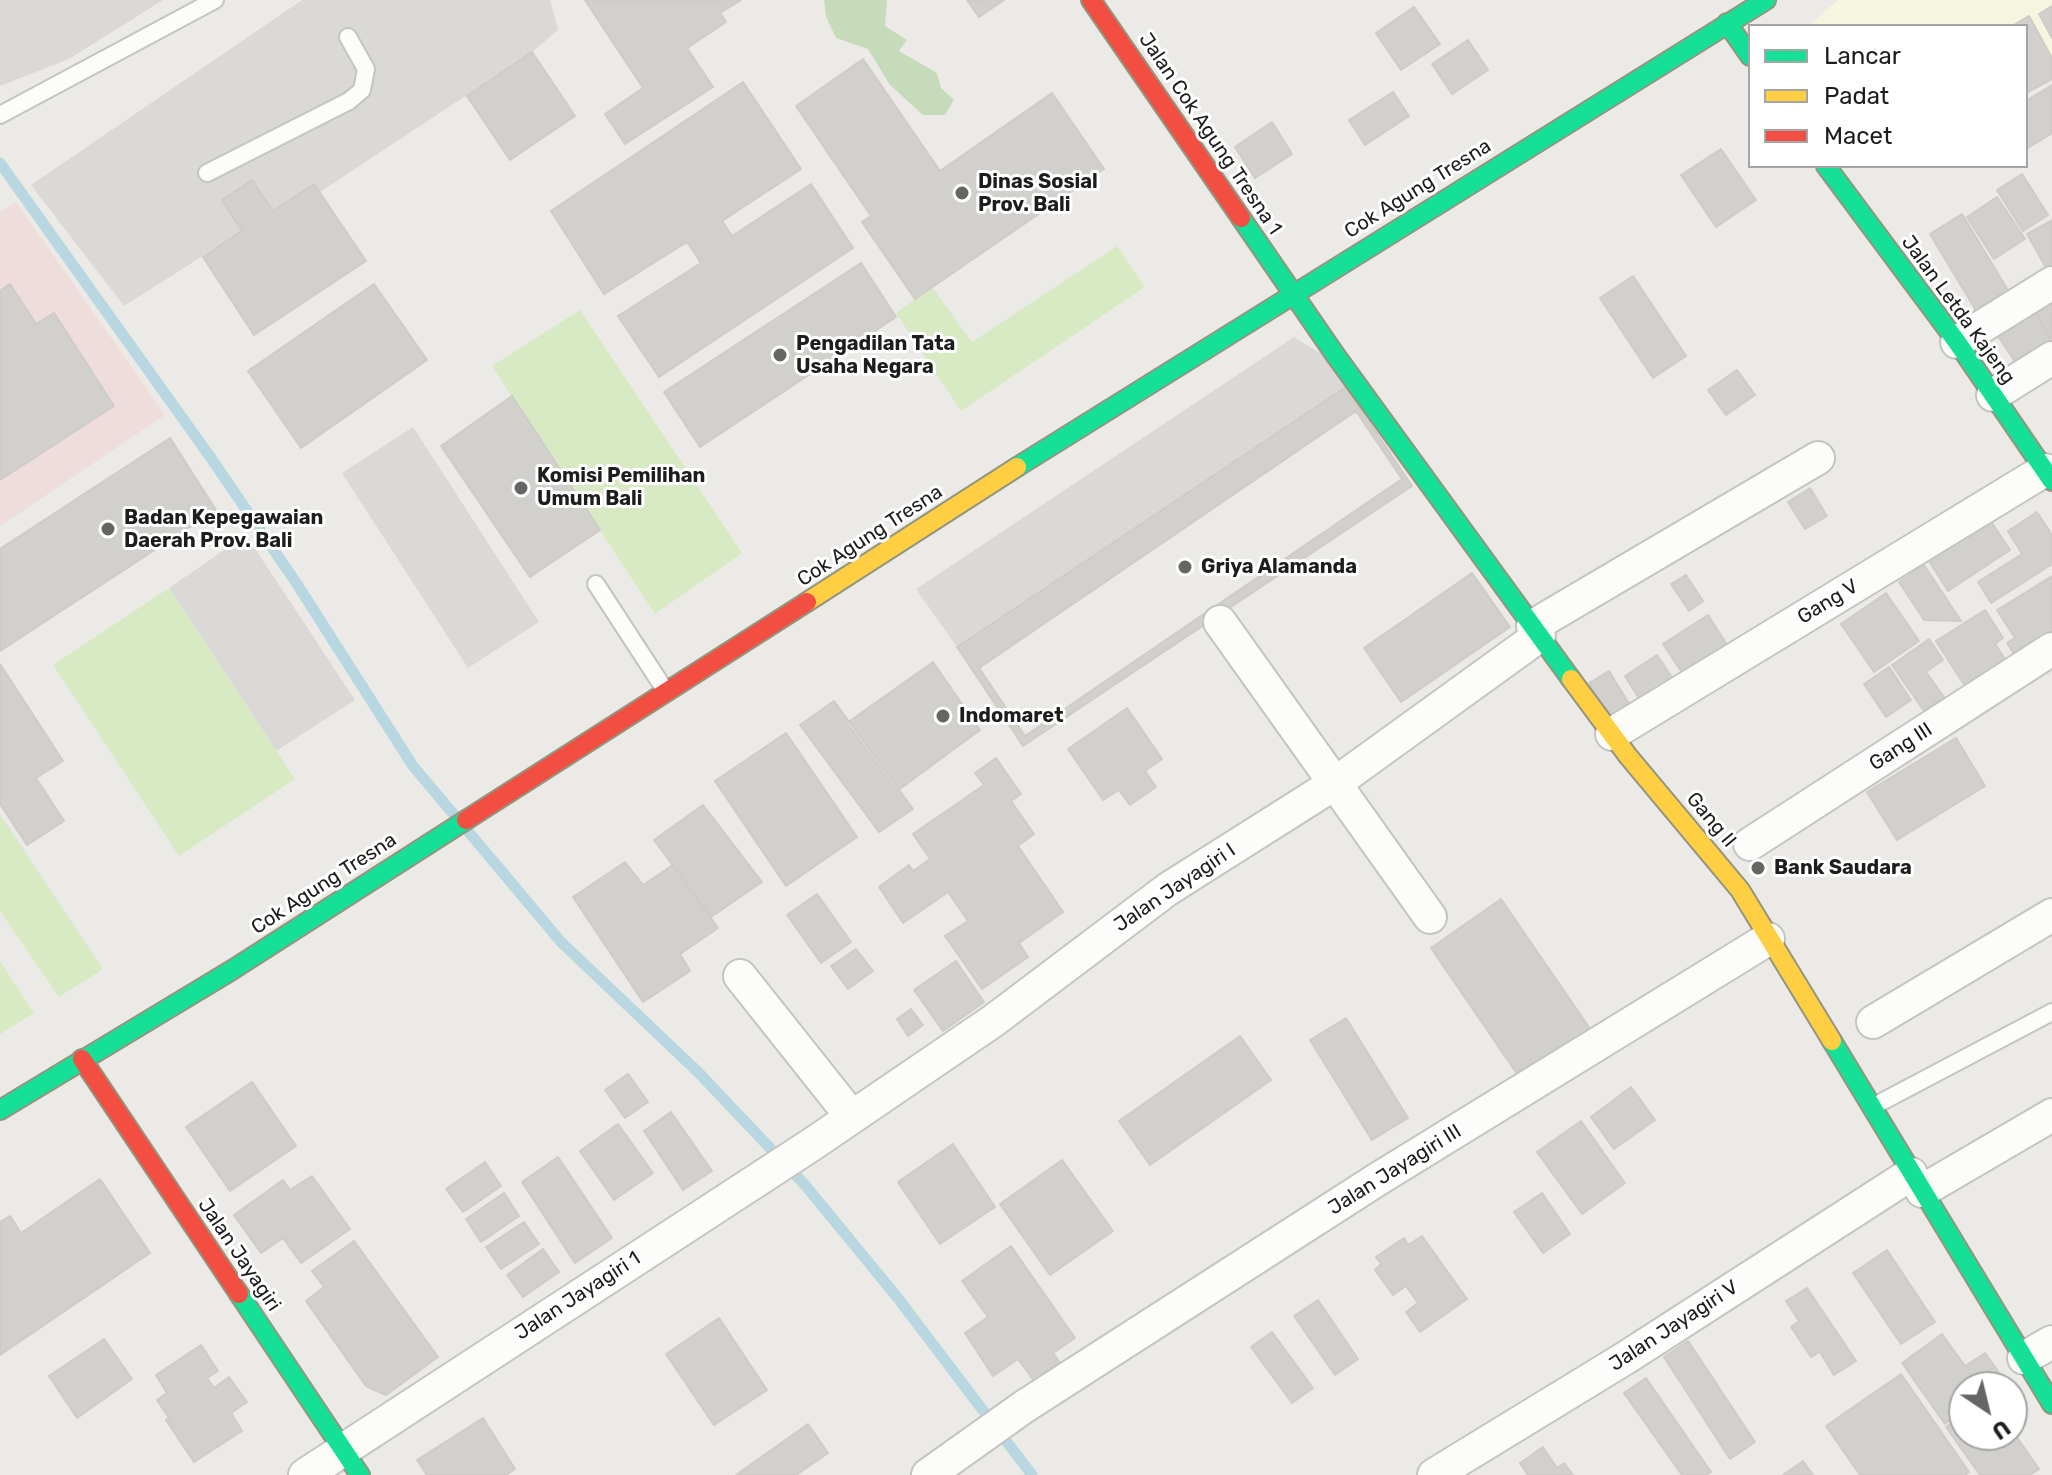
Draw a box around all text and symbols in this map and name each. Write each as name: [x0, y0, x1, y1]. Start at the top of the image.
legend: [1748, 24, 2028, 168]
street label: Jalan Cok Agung Tresna 1: [1133, 29, 1287, 239]
text: Lancar: [1824, 42, 1901, 70]
text: Padat: [1824, 82, 1889, 110]
text: Macet: [1824, 122, 1892, 150]
street label: Cok Agung Tresna: [1340, 134, 1496, 244]
place label: Dinas Sosial Prov. Bali: [978, 170, 1098, 217]
marker: Dinas Sosial Prov. Bali: [953, 184, 971, 202]
street label: Jalan Letda Kajeng: [1896, 231, 2020, 389]
place label: Pengadilan Tata Usaha Negara: [796, 332, 955, 379]
marker: Pengadilan Tata Usaha Negara: [771, 346, 789, 364]
place label: Komisi Pemilihan Umum Bali: [537, 464, 705, 511]
marker: Komisi Pemilihan Umum Bali: [512, 479, 530, 497]
street label: Cok Agung Tresna: [793, 480, 947, 592]
place label: Badan Kepegawaian Daerah Prov. Bali: [124, 506, 323, 553]
marker: Badan Kepegawaian Daerah Prov. Bali: [99, 520, 117, 538]
place label: Griya Alamanda: [1201, 555, 1357, 579]
marker: Griya Alamanda: [1176, 558, 1194, 576]
street label: Gang V: [1793, 575, 1863, 629]
place label: Indomaret: [959, 704, 1063, 728]
marker: Indomaret: [934, 707, 952, 725]
street label: Gang III: [1865, 718, 1937, 776]
street label: Gang II: [1681, 788, 1741, 852]
street label: Cok Agung Tresna: [247, 828, 401, 940]
street label: Jalan Jayagiri I: [1110, 839, 1240, 937]
place label: Bank Saudara: [1774, 856, 1912, 880]
marker: Bank Saudara: [1749, 859, 1767, 877]
street label: Jalan Jayagiri III: [1324, 1120, 1466, 1220]
street label: Jalan Jayagiri: [192, 1194, 286, 1316]
street label: Jalan Jayagiri 1: [511, 1247, 645, 1345]
street label: Jalan Jayagiri V: [1605, 1275, 1743, 1377]
north arrow: [1948, 1371, 2028, 1451]
text: U: [1987, 1414, 2015, 1445]

